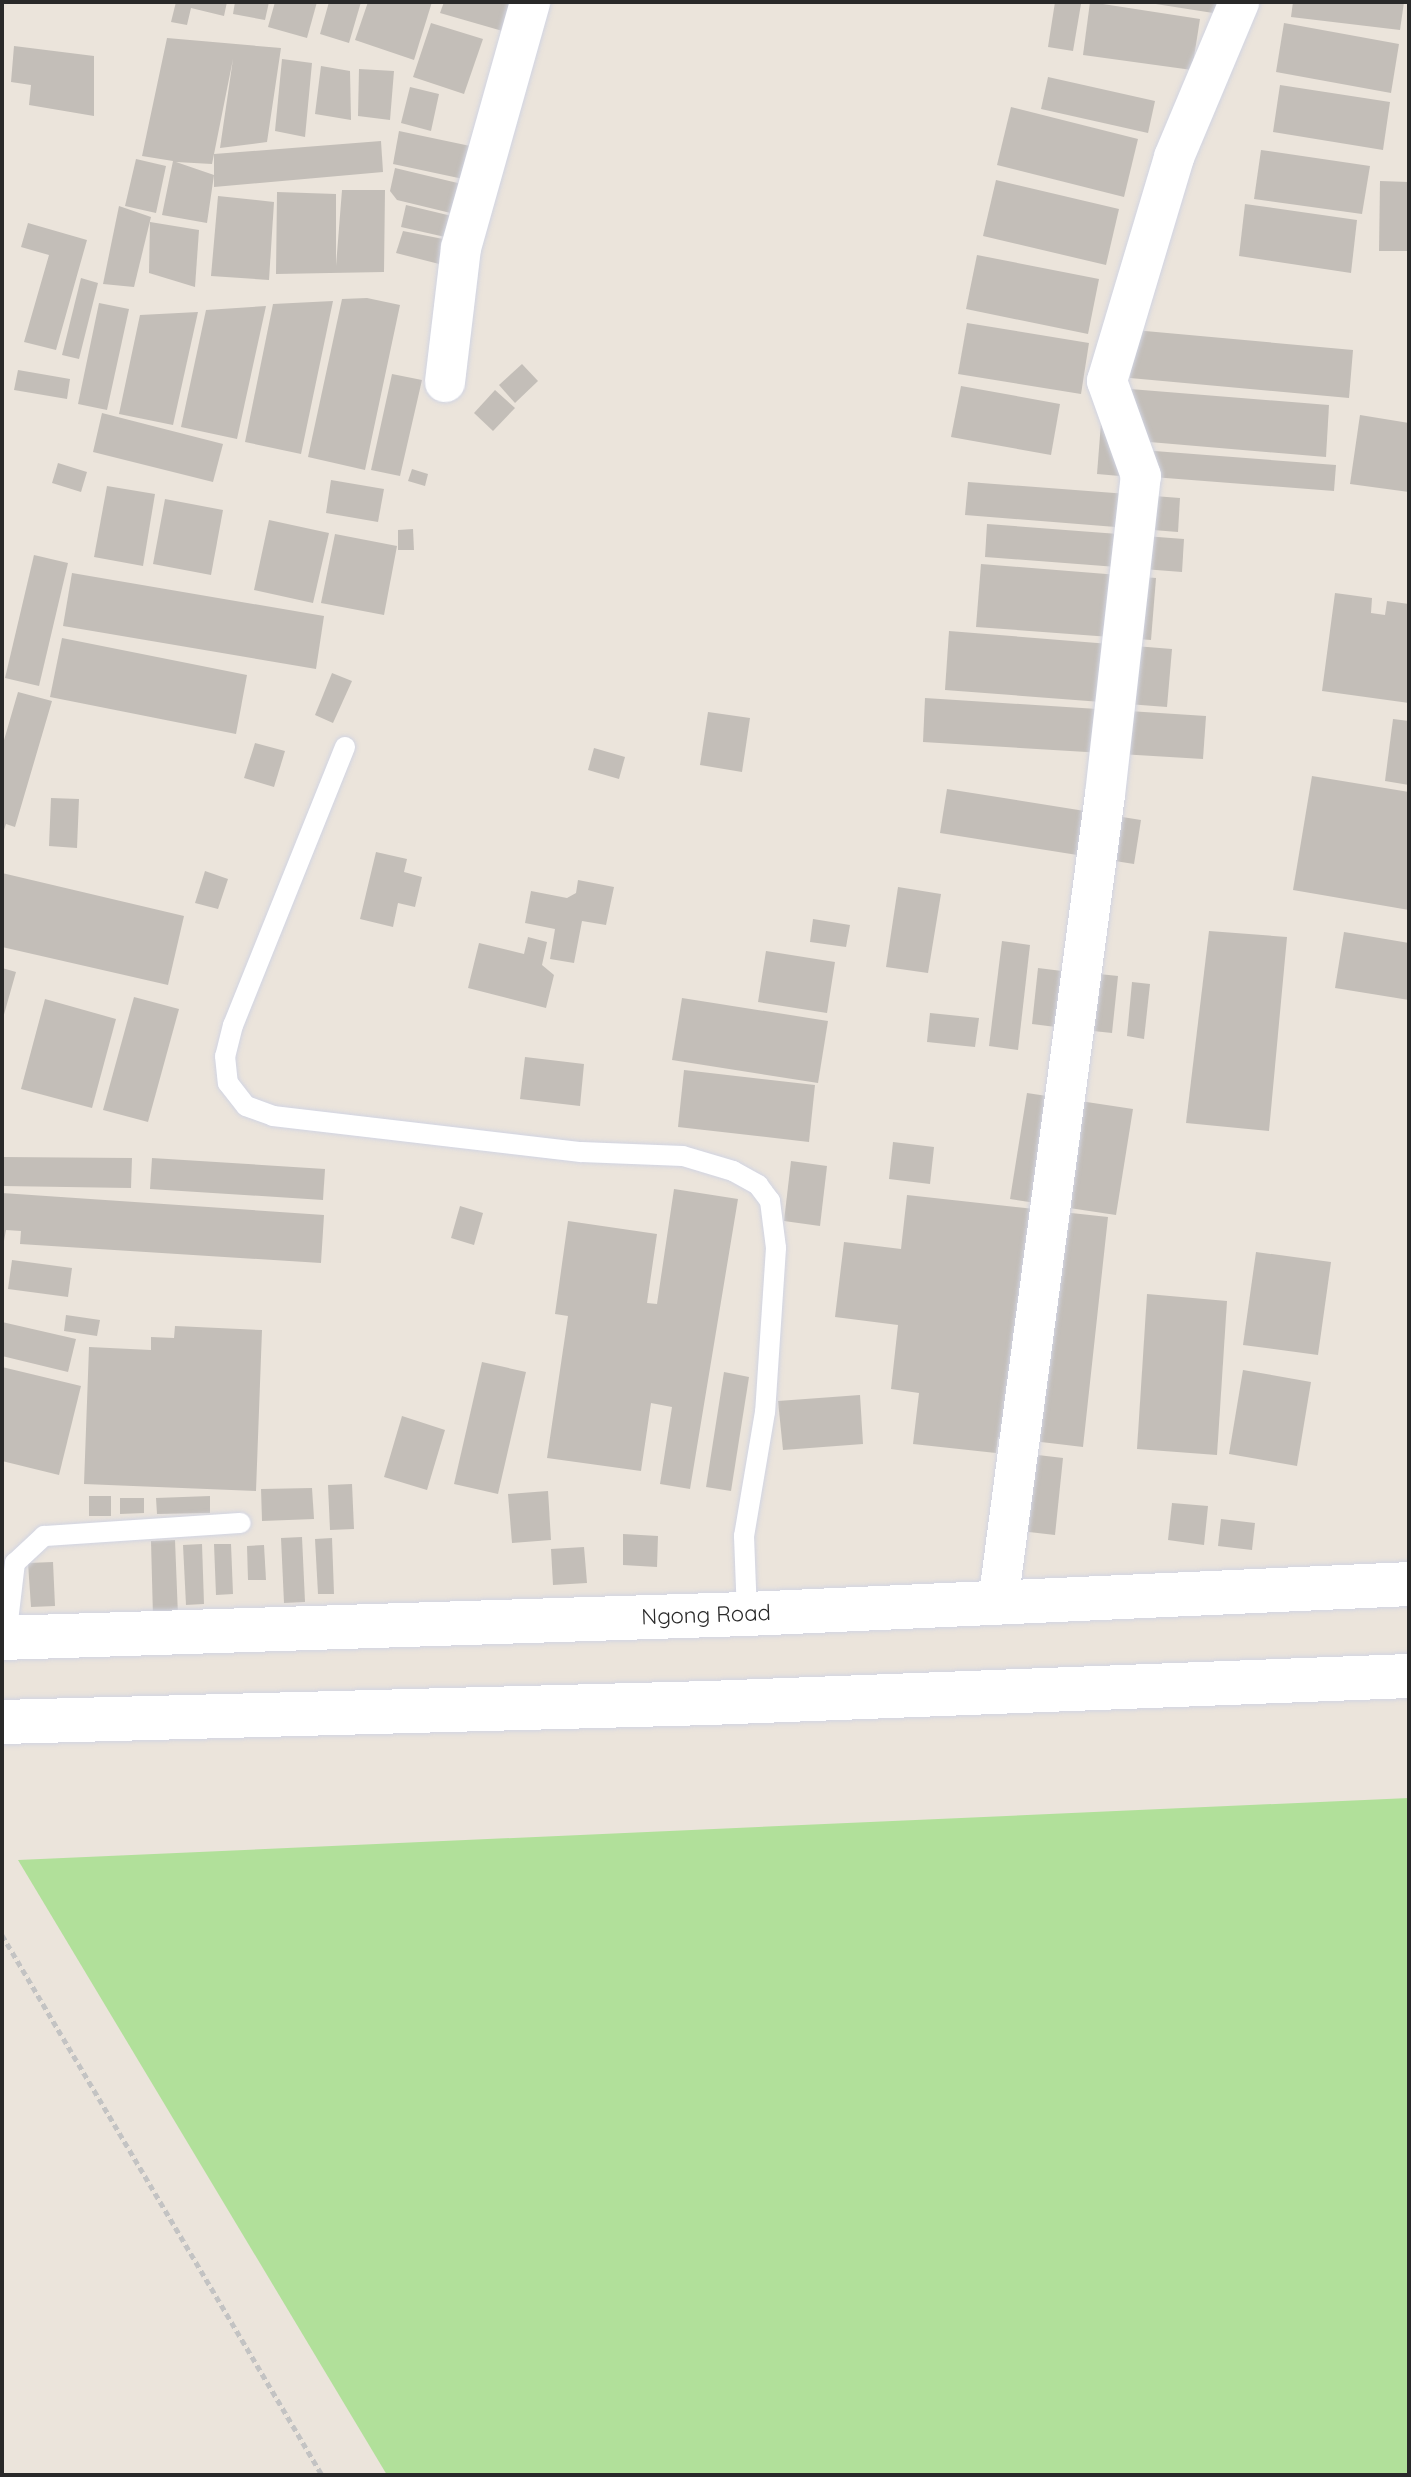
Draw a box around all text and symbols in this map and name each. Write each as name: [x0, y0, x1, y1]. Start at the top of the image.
street label: Ngong Road: [641, 1600, 771, 1630]

